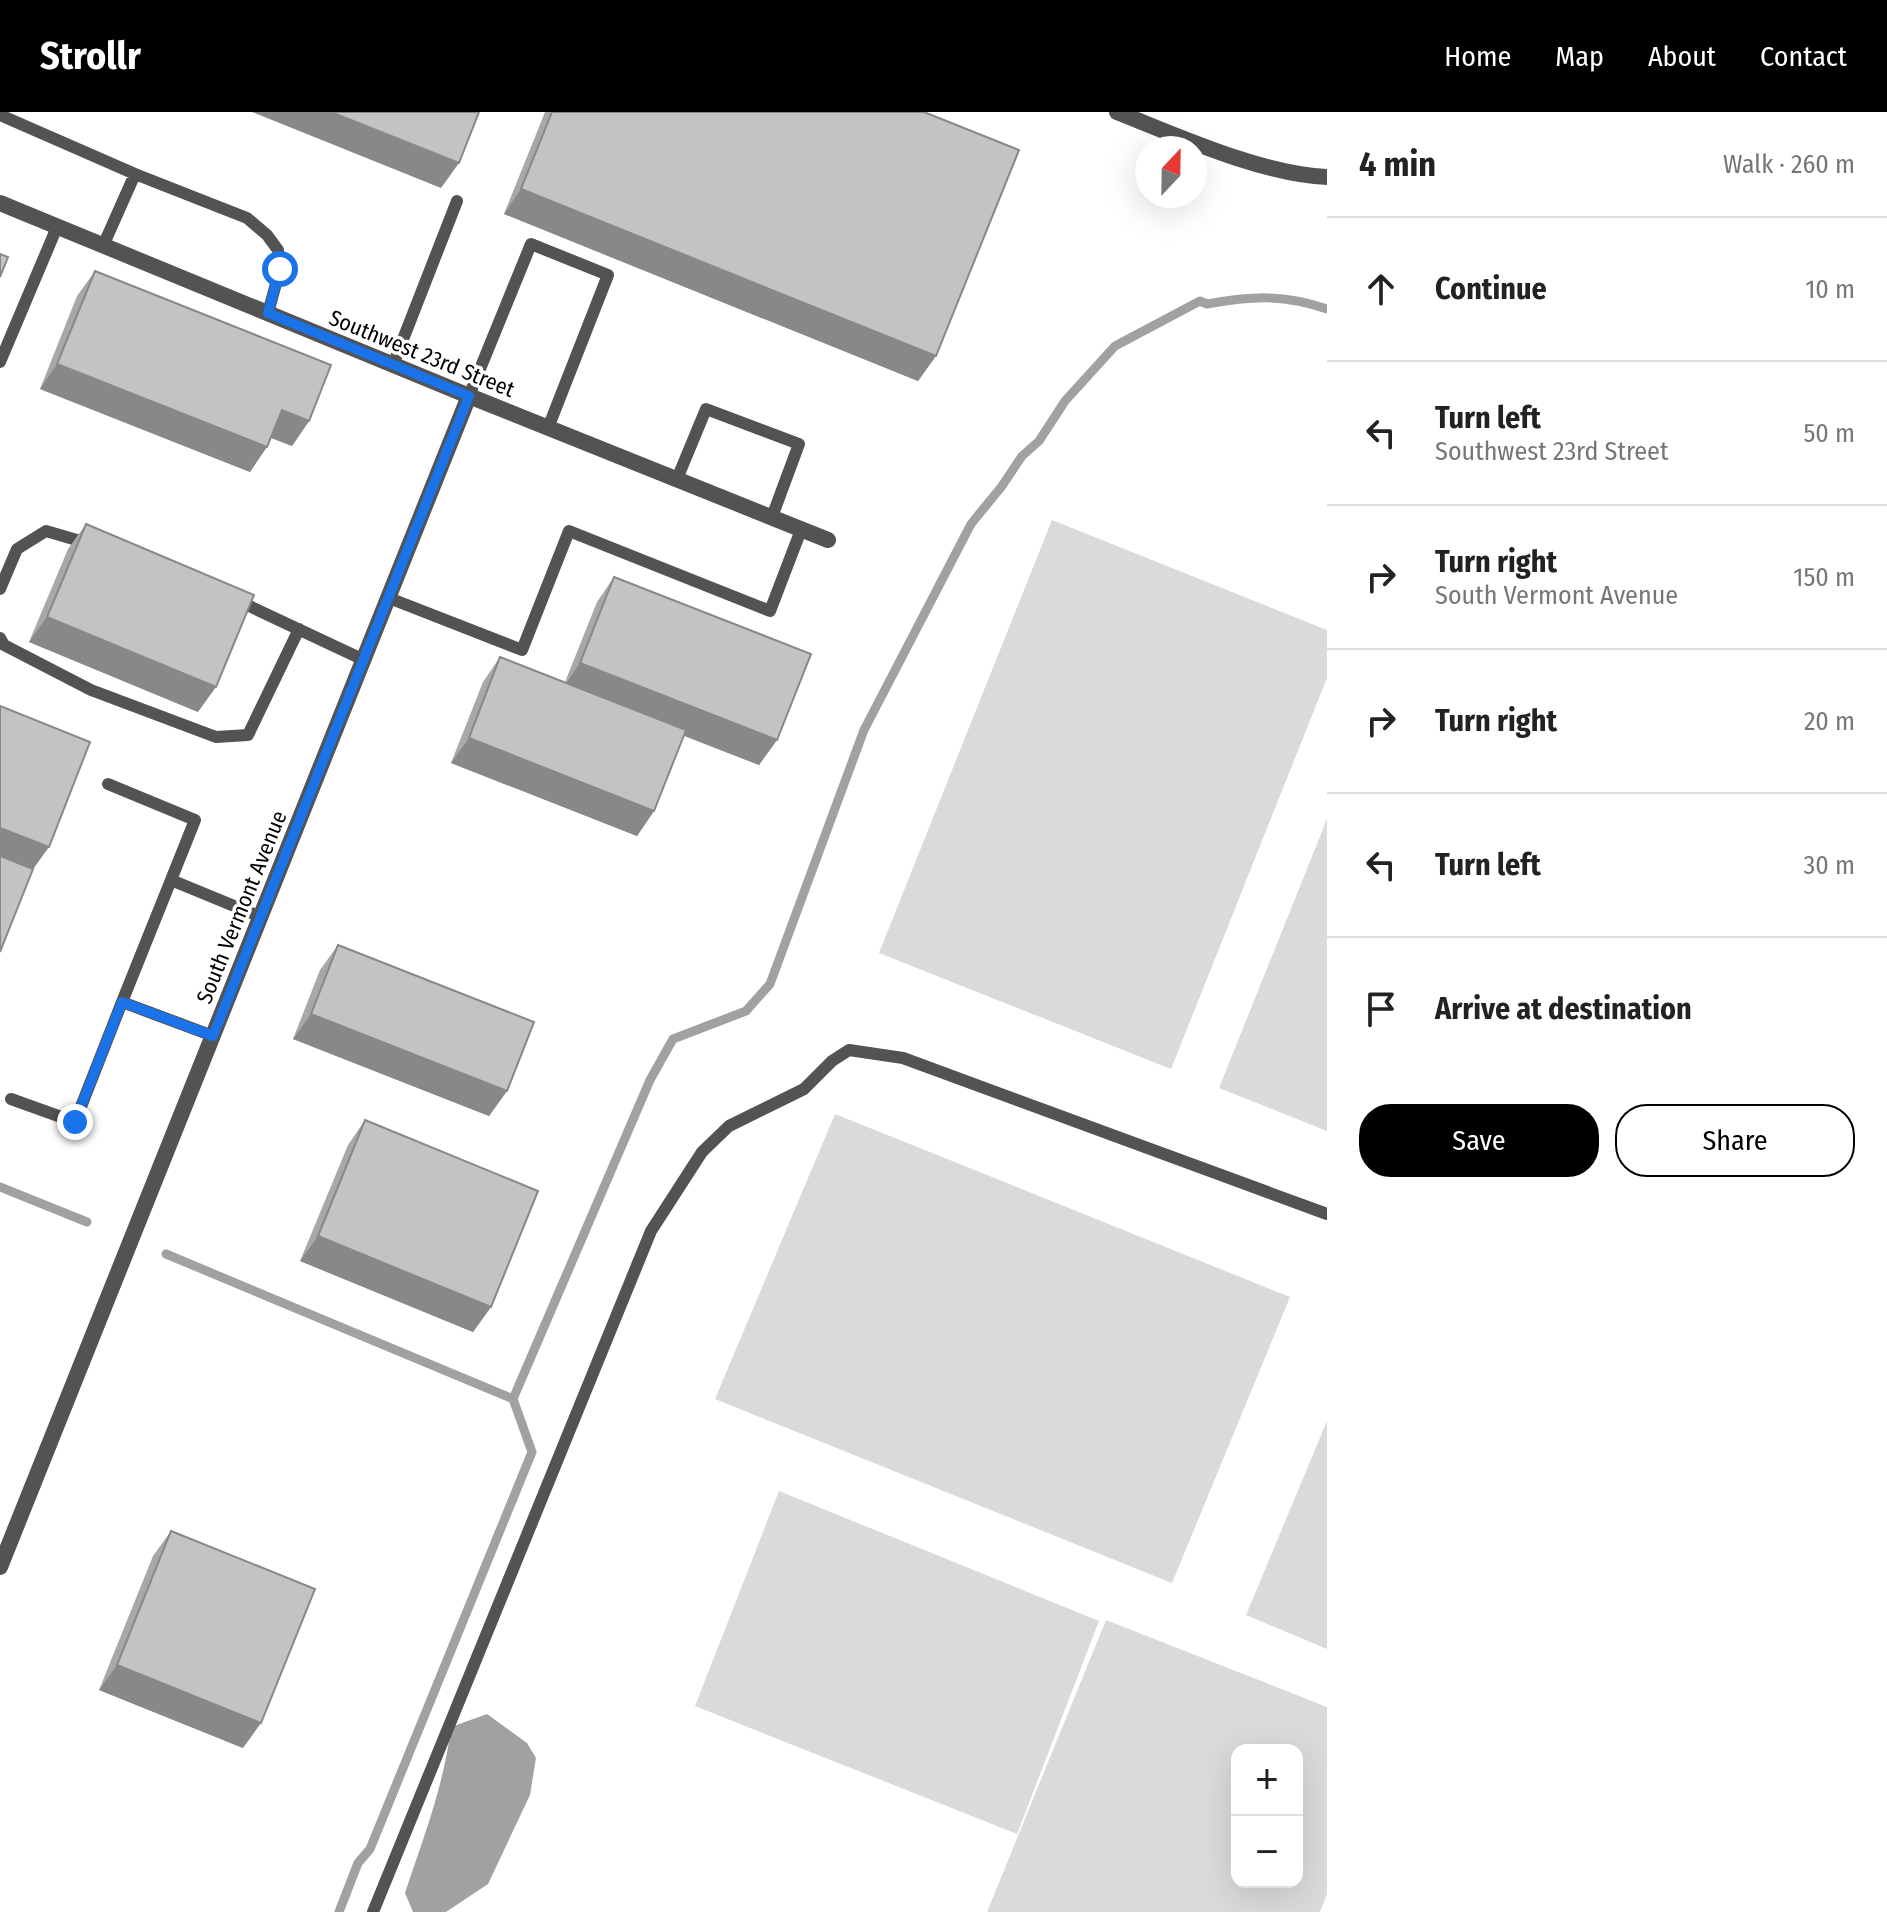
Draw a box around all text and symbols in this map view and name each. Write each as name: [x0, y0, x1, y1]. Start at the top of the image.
text: Strollr: [40, 33, 141, 79]
text: Home: [1444, 40, 1511, 73]
text: Map: [1555, 40, 1604, 73]
text: About: [1648, 40, 1716, 73]
text: Contact: [1760, 40, 1847, 73]
north arrow: [1135, 136, 1207, 208]
text: 4 min: [1359, 144, 1436, 185]
text: Walk · 260 m: [1723, 149, 1855, 180]
route start: [262, 251, 298, 287]
icon: ahead: [1359, 267, 1403, 311]
text: Continue: [1435, 271, 1547, 307]
text: 10 m: [1805, 274, 1855, 305]
street label: Southwest 23rd Street: [325, 304, 519, 403]
text: Turn left: [1435, 400, 1541, 436]
icon: left: [1359, 411, 1403, 455]
text: 50 m: [1803, 418, 1855, 449]
text: Southwest 23rd Street: [1435, 436, 1668, 467]
text: Turn right: [1435, 544, 1557, 580]
icon: right: [1359, 555, 1403, 599]
text: 150 m: [1793, 562, 1855, 593]
text: South Vermont Avenue: [1435, 580, 1678, 611]
icon: right: [1359, 699, 1403, 743]
text: Turn right: [1435, 703, 1557, 739]
text: 20 m: [1804, 706, 1855, 737]
street label: South Vermont Avenue: [190, 807, 293, 1008]
icon: left: [1359, 843, 1403, 887]
text: Turn left: [1435, 847, 1541, 883]
text: 30 m: [1804, 850, 1855, 881]
icon: arrive: [1359, 987, 1403, 1031]
text: Arrive at destination: [1435, 991, 1692, 1027]
route end: [57, 1104, 93, 1140]
button: Save: [1359, 1104, 1599, 1177]
button: Share: [1615, 1104, 1855, 1177]
map controls: [1231, 1744, 1303, 1888]
button: +: [1231, 1744, 1303, 1816]
button: −: [1231, 1816, 1303, 1888]

